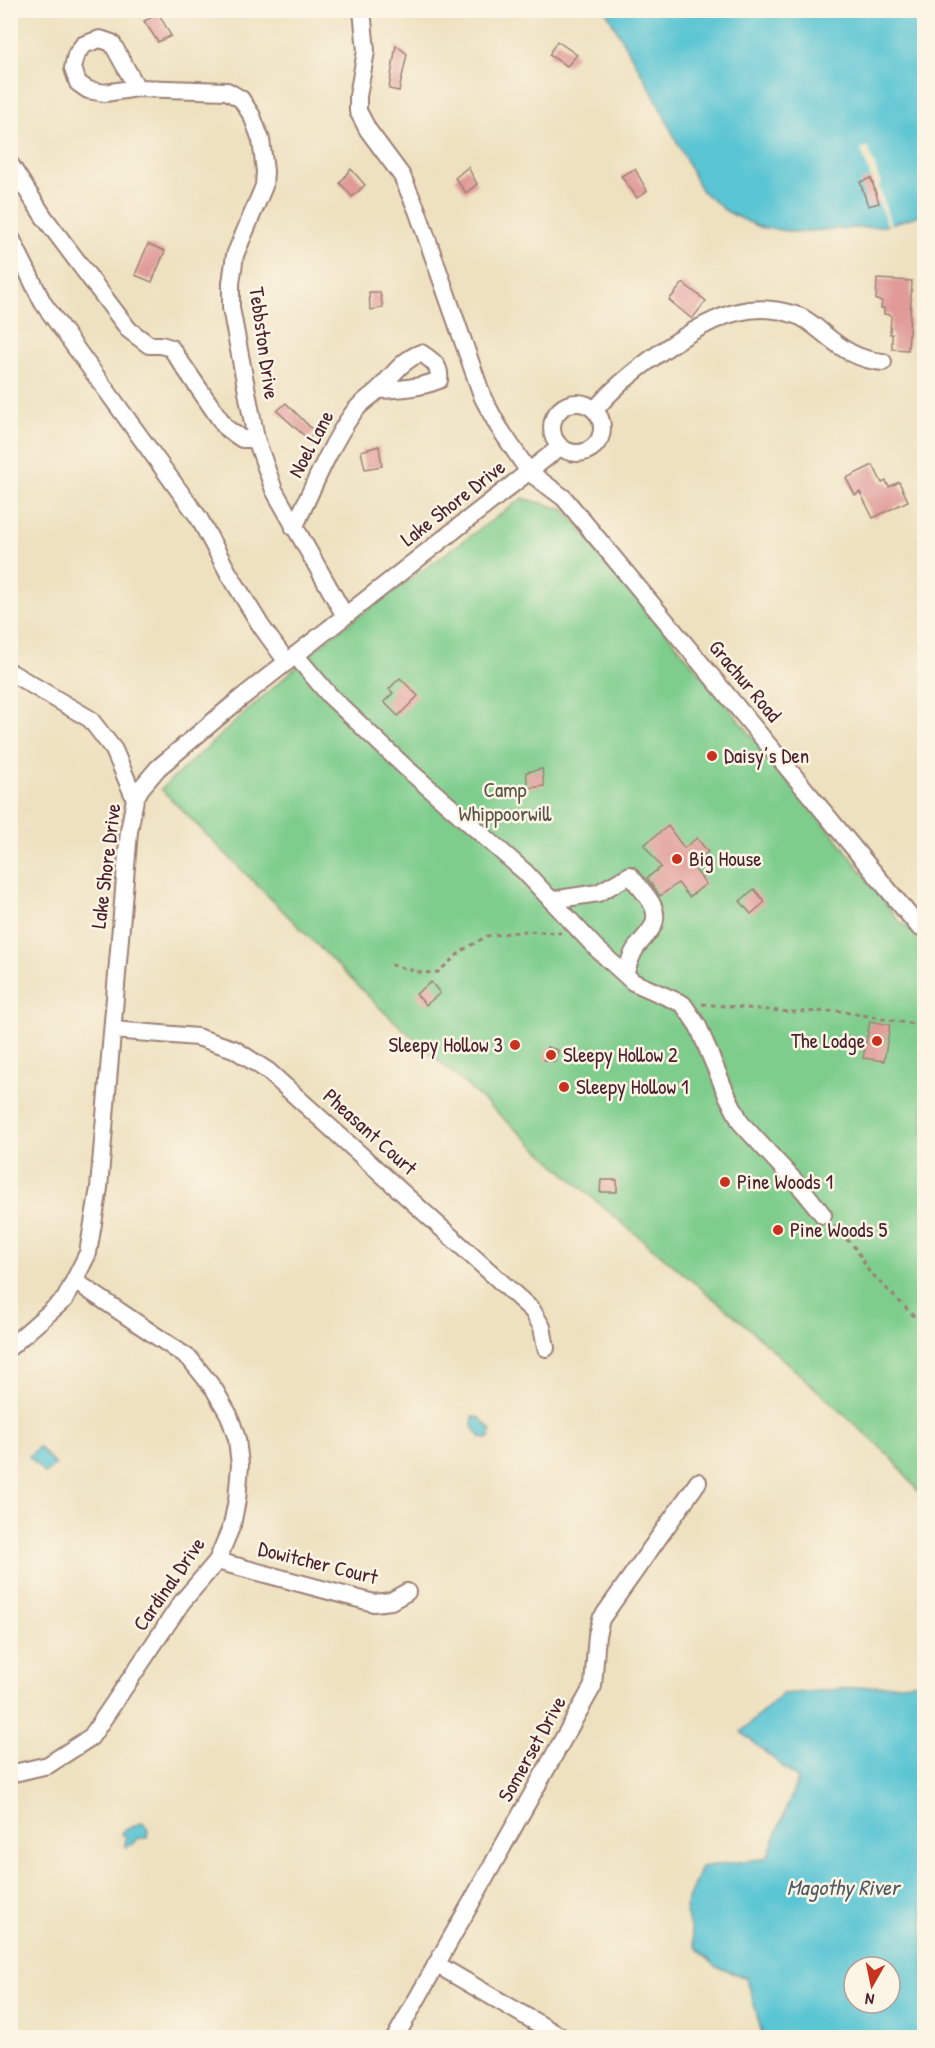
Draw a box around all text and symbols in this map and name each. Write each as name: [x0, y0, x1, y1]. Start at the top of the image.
street label: Tebbston Drive: [242, 285, 287, 401]
street label: Noel Lane: [281, 405, 340, 482]
street label: Lake Shore Drive: [394, 452, 511, 553]
street label: Grachur Road: [702, 633, 788, 728]
place label: Daisy’s Den: [724, 741, 809, 770]
marker: Daisy’s Den: [705, 749, 719, 763]
park label: Camp Whippoorwill: [459, 775, 552, 828]
street label: Lake Shore Drive: [83, 802, 128, 930]
place label: Big House: [689, 844, 762, 873]
marker: Big House: [670, 852, 684, 866]
place label: The Lodge: [791, 1026, 865, 1055]
place label: Sleepy Hollow 3: [389, 1030, 503, 1059]
marker: The Lodge: [870, 1034, 884, 1048]
marker: Sleepy Hollow 3: [508, 1038, 522, 1052]
place label: Sleepy Hollow 2: [563, 1040, 678, 1069]
marker: Sleepy Hollow 2: [544, 1048, 558, 1062]
place label: Sleepy Hollow 1: [576, 1072, 689, 1101]
marker: Sleepy Hollow 1: [557, 1080, 571, 1094]
street label: Pheasant Court: [317, 1082, 424, 1182]
place label: Pine Woods 1: [737, 1167, 833, 1196]
marker: Pine Woods 1: [718, 1175, 732, 1189]
place label: Pine Woods 5: [790, 1215, 887, 1244]
marker: Pine Woods 5: [771, 1223, 785, 1237]
street label: Cardinal Drive: [126, 1531, 212, 1636]
street label: Dowitcher Court: [255, 1534, 382, 1592]
street label: Somerset Drive: [491, 1691, 573, 1807]
water label: Magothy River: [787, 1872, 902, 1902]
north arrow: [842, 1955, 902, 2015]
text: N: [863, 1988, 876, 2011]

